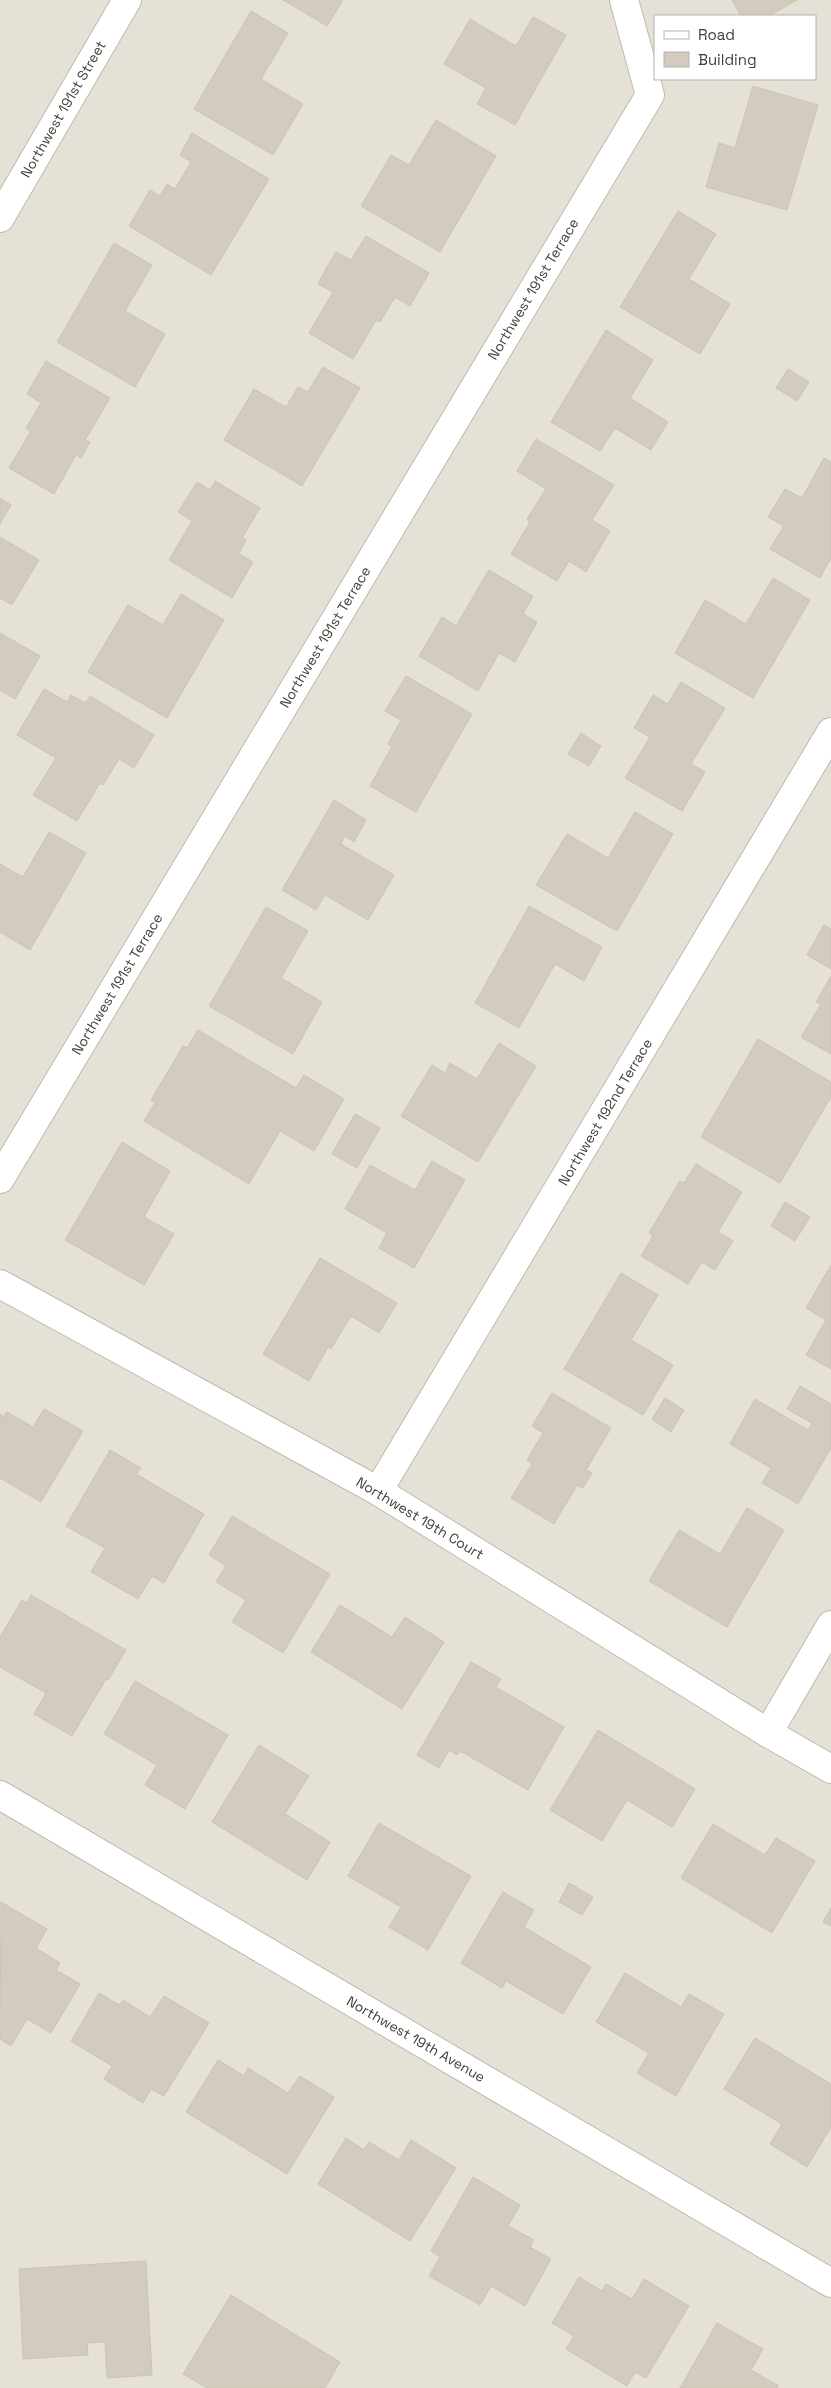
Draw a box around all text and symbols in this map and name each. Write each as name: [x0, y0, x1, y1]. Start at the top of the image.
legend: [654, 15, 816, 80]
text: Road: [698, 25, 735, 44]
street label: Northwest 191st Street: [16, 37, 110, 181]
text: Building: [698, 50, 757, 69]
street label: Northwest 191st Terrace: [484, 215, 582, 363]
street label: Northwest 191st Terrace: [276, 563, 374, 711]
street label: Northwest 191st Terrace: [68, 910, 166, 1058]
street label: Northwest 192nd Terrace: [554, 1035, 656, 1189]
street label: Northwest 19th Court: [353, 1473, 487, 1563]
street label: Northwest 19th Avenue: [343, 1992, 489, 2086]

